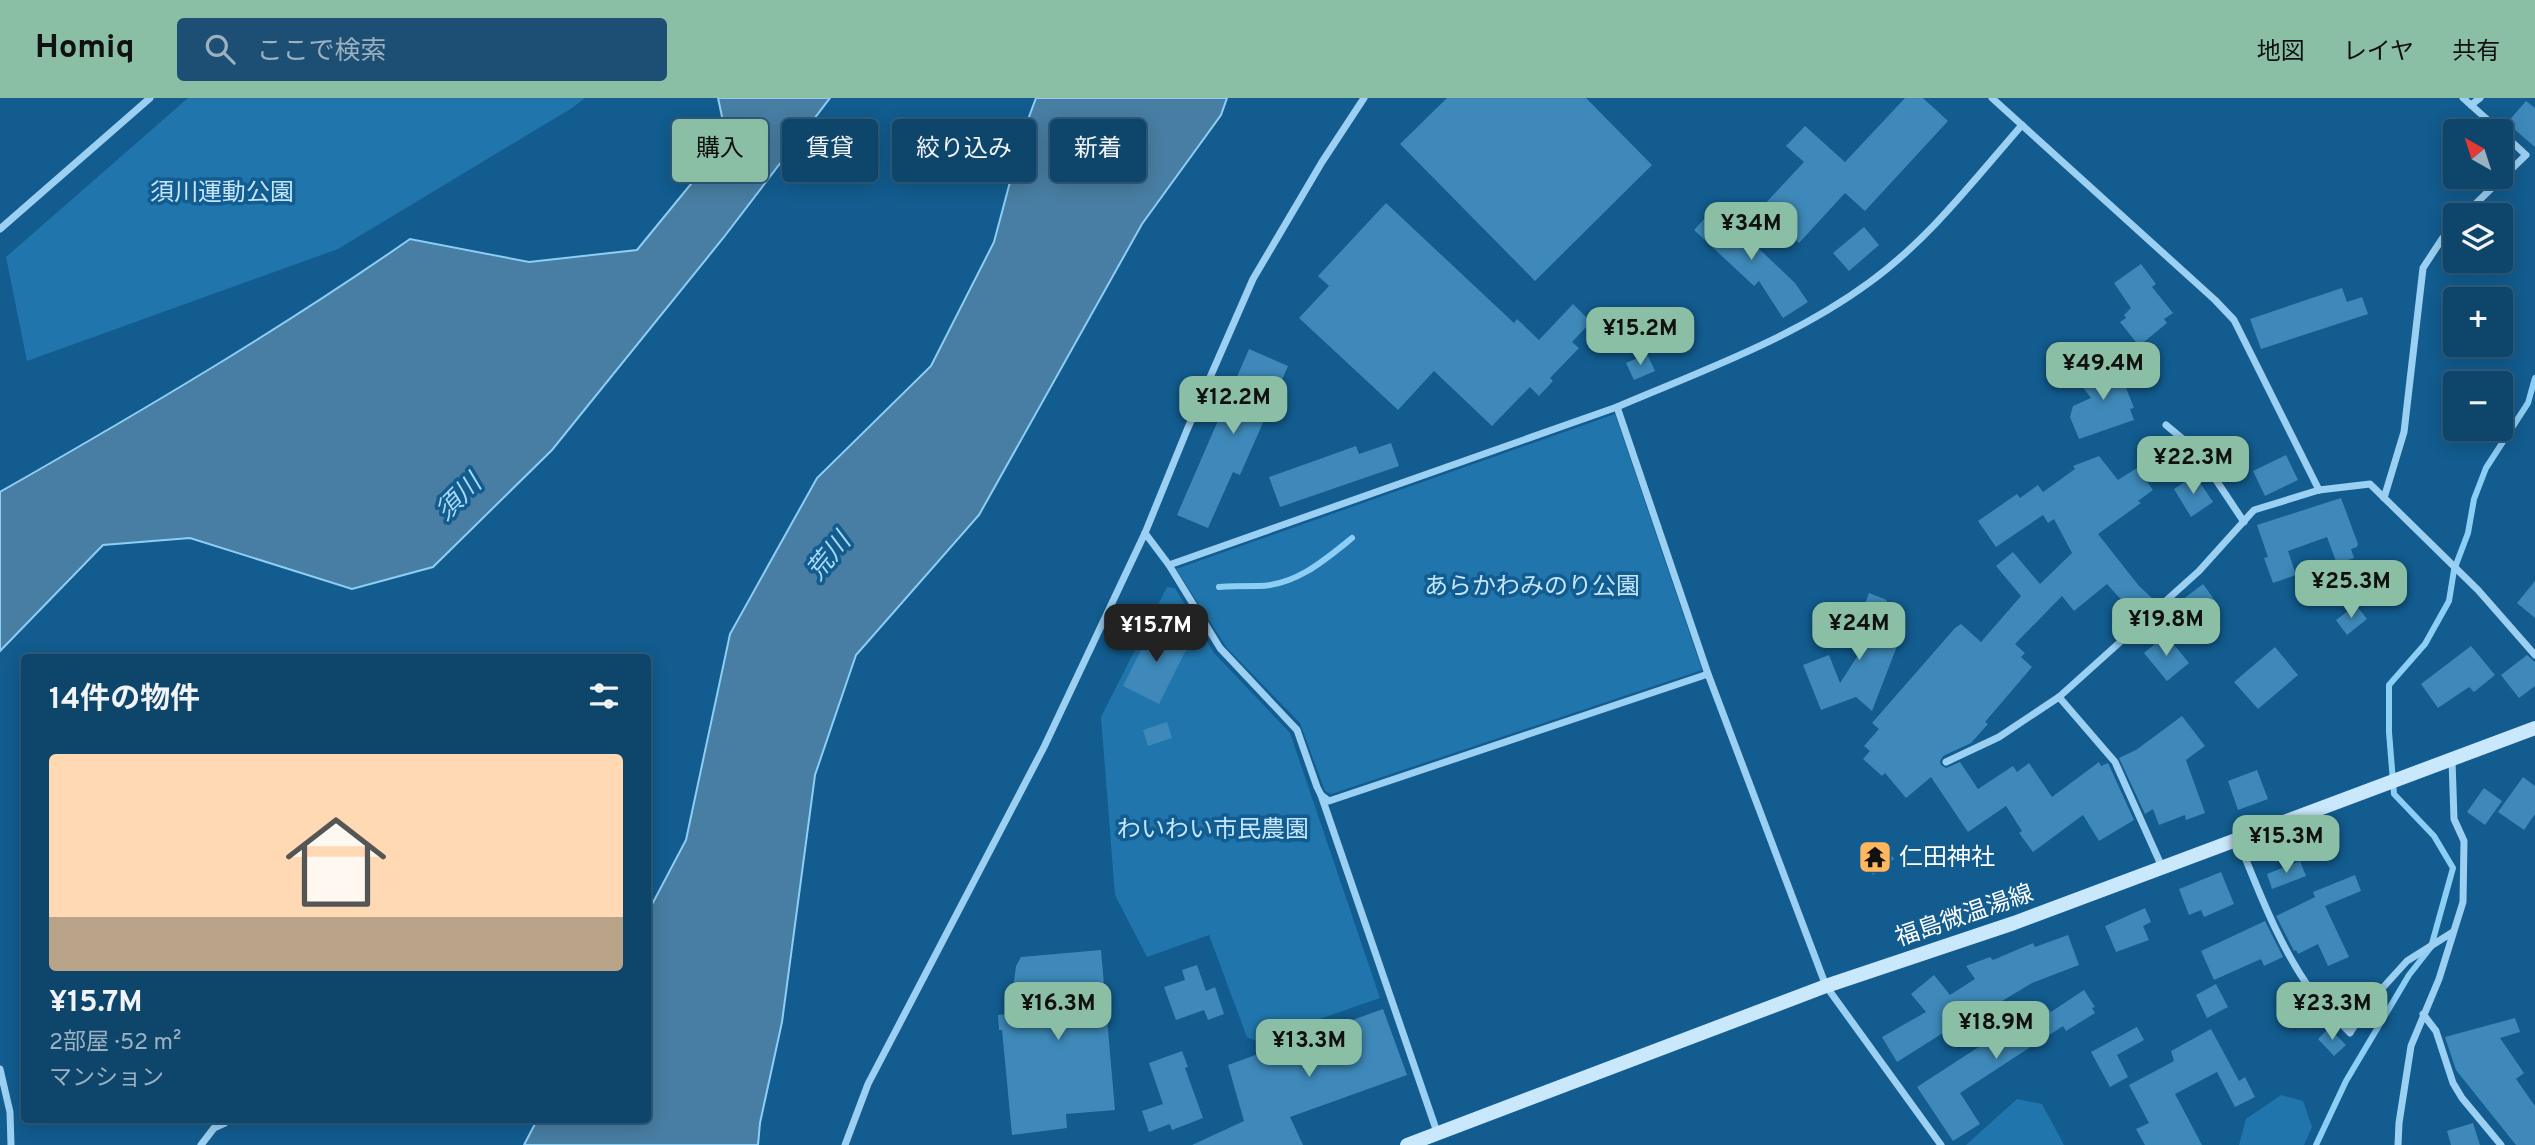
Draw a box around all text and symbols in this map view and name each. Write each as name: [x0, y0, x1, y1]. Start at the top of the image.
search box: [177, 18, 667, 81]
text: Homiq: [35, 28, 135, 70]
icon: search: [201, 30, 239, 68]
text: ここで検索: [257, 36, 387, 69]
text: 地図: [2257, 38, 2305, 68]
text: レイヤ: [2343, 38, 2414, 68]
text: 共有: [2452, 38, 2500, 68]
chip: 購入: [672, 119, 768, 182]
chip: 賃貸: [782, 119, 878, 182]
chip: 絞り込み: [892, 119, 1036, 182]
chip: 新着: [1050, 119, 1146, 182]
north arrow: [2443, 119, 2513, 189]
map controls: [2443, 119, 2513, 441]
park label: 須川運動公園: [150, 179, 294, 209]
pin: ¥34M: [1710, 202, 1792, 262]
button: layers: [2443, 203, 2513, 273]
text: ¥34M: [1720, 210, 1782, 239]
button: +: [2443, 287, 2513, 357]
pin: ¥15.2M: [1583, 308, 1697, 367]
text: ¥15.2M: [1602, 315, 1678, 344]
pin: ¥49.4M: [2046, 342, 2160, 402]
text: ¥49.4M: [2062, 350, 2144, 379]
button: −: [2443, 371, 2513, 441]
pin: ¥12.2M: [1176, 376, 1290, 436]
text: ¥12.2M: [1195, 384, 1271, 413]
pin: ¥22.3M: [2136, 436, 2250, 496]
text: ¥22.3M: [2153, 444, 2233, 473]
water label: 須川: [430, 467, 492, 529]
water label: 荒川: [801, 525, 861, 588]
pin: ¥25.3M: [2294, 560, 2408, 620]
text: ¥25.3M: [2311, 568, 2391, 597]
park label: あらかわみのり公園: [1424, 573, 1640, 603]
pin: ¥19.8M: [2109, 598, 2223, 658]
pin: ¥24M: [1818, 602, 1900, 662]
pin: ¥15.7M: [1099, 604, 1213, 664]
text: ¥19.8M: [2128, 606, 2204, 635]
text: ¥24M: [1828, 610, 1890, 639]
text: ¥15.7M: [1120, 612, 1192, 641]
icon: filters: [585, 677, 623, 715]
text: 14件の物件: [49, 682, 200, 719]
icon: home: [273, 799, 399, 925]
park label: わいわい市民農園: [1117, 816, 1309, 846]
pin: ¥15.3M: [2229, 816, 2343, 875]
text: ¥15.3M: [2248, 823, 2324, 852]
temple icon: 仁田神社: [1856, 838, 1894, 876]
place label: 仁田神社: [1899, 844, 1995, 874]
street label: 福島微温湯線: [1892, 879, 2038, 955]
pin: ¥16.3M: [1001, 982, 1115, 1042]
pin: ¥23.3M: [2275, 982, 2389, 1042]
text: ¥15.7M: [49, 985, 143, 1022]
text: ¥16.3M: [1020, 990, 1096, 1019]
text: ¥23.3M: [2292, 990, 2372, 1019]
pin: ¥18.9M: [1939, 1002, 2053, 1061]
text: ¥18.9M: [1958, 1009, 2034, 1038]
pin: ¥13.3M: [1252, 1020, 1366, 1079]
text: ¥13.3M: [1272, 1027, 1346, 1056]
text: 2部屋 · 52 m²: [49, 1029, 181, 1058]
text: マンション: [49, 1065, 164, 1094]

